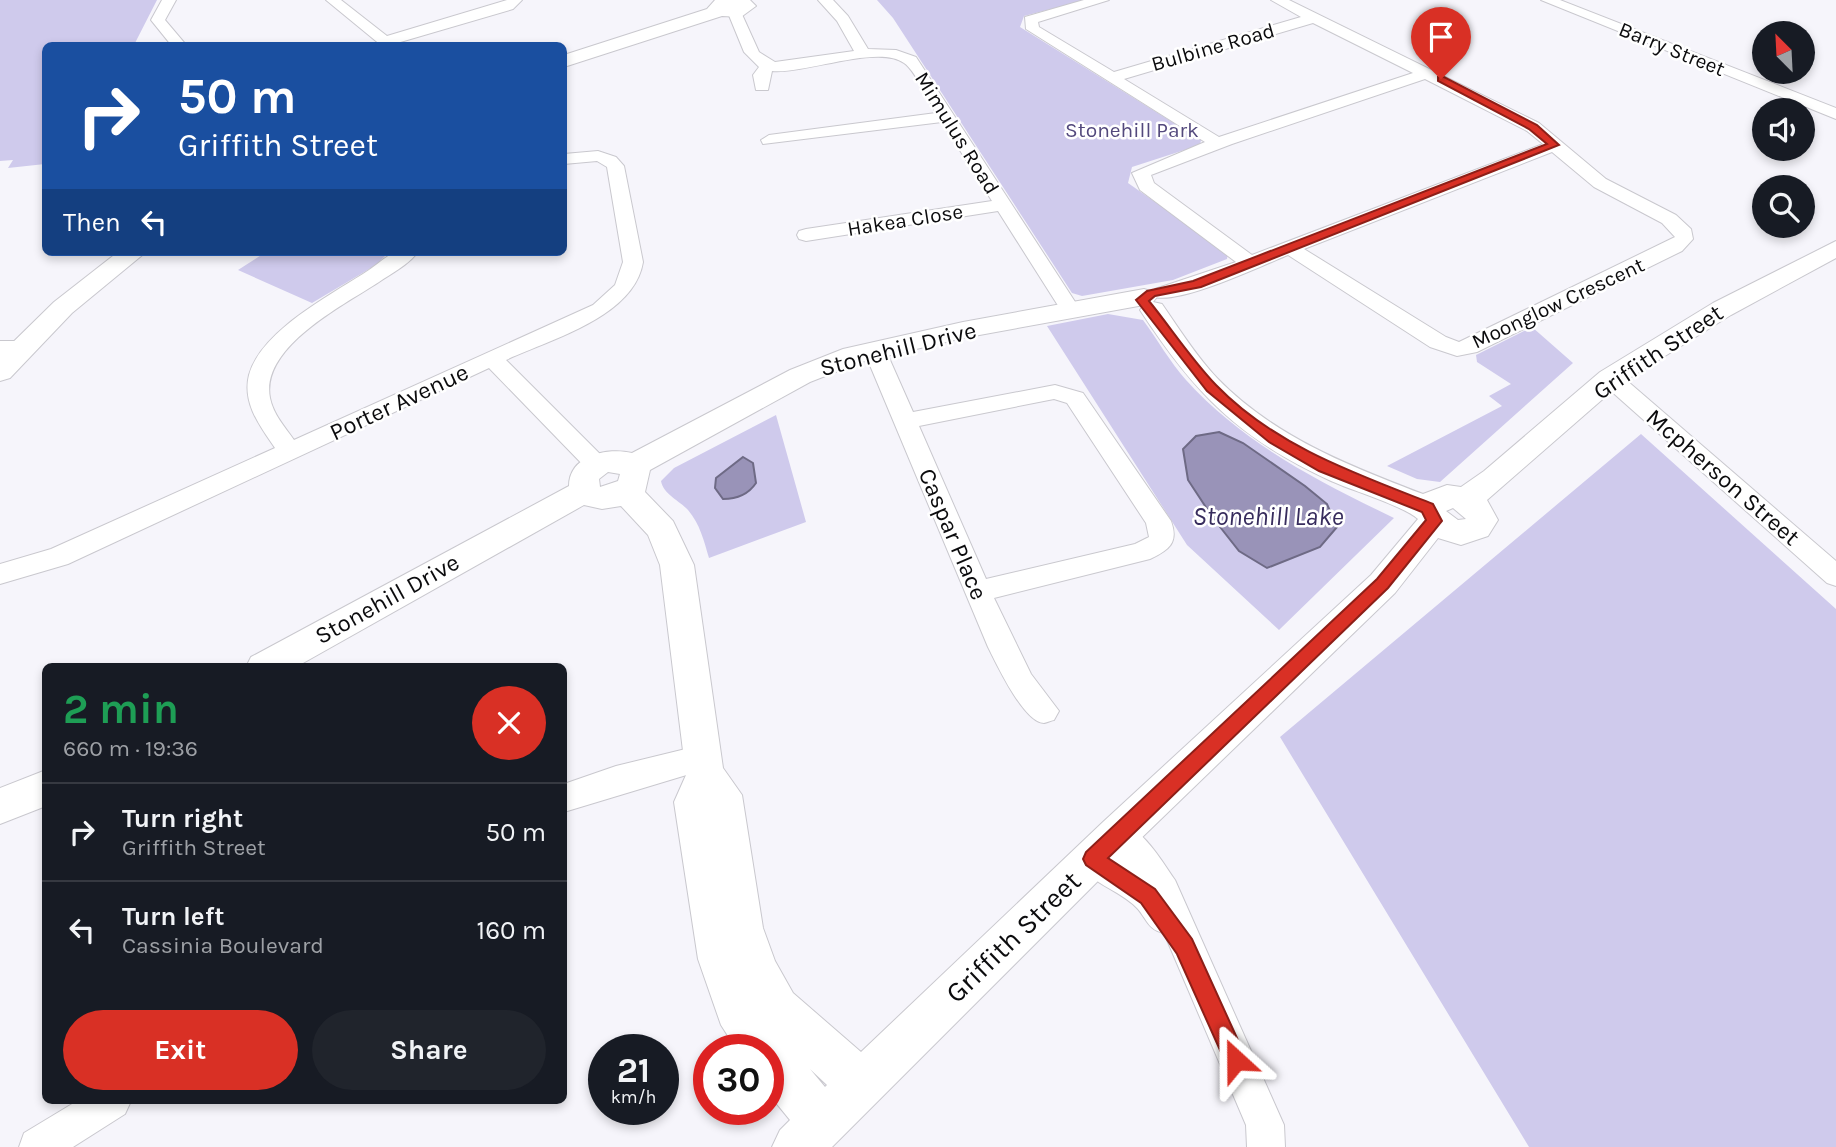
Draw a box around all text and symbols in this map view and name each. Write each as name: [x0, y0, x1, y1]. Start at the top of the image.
pin: [1411, 7, 1471, 79]
street label: Barry Street: [1615, 17, 1729, 81]
street label: Bulbine Road: [1149, 18, 1277, 76]
icon: arrive: [1422, 18, 1460, 56]
north arrow: [1752, 21, 1815, 84]
map controls: [1752, 21, 1815, 238]
text: 50 m: [178, 68, 296, 125]
street label: Mimulus Road: [910, 68, 1004, 198]
icon: right: [63, 70, 154, 161]
button: sound: [1752, 98, 1815, 161]
park label: Stonehill Park: [1065, 118, 1199, 142]
text: Griffith Street: [178, 127, 378, 164]
button: search: [1752, 175, 1815, 238]
street label: Hakea Close: [845, 199, 965, 241]
icon: left: [135, 203, 173, 241]
text: Then: [63, 207, 121, 238]
street label: Moonglow Crescent: [1468, 253, 1648, 353]
street label: Griffith Street: [1588, 298, 1728, 406]
street label: Stonehill Drive: [817, 316, 979, 382]
street label: Porter Avenue: [325, 358, 473, 446]
street label: Mcpherson Street: [1641, 403, 1805, 551]
street label: Caspar Place: [913, 464, 993, 604]
water label: Stonehill Lake: [1193, 501, 1343, 532]
street label: Stonehill Drive: [310, 548, 464, 650]
text: 2 min: [63, 684, 179, 734]
button: close: [472, 686, 546, 760]
text: 660 m · 19:36: [63, 735, 198, 762]
text: Turn right: [122, 803, 243, 834]
icon: right: [63, 813, 101, 851]
text: 50 m: [485, 817, 546, 848]
text: Griffith Street: [122, 834, 266, 861]
street label: Griffith Street: [939, 864, 1087, 1010]
text: Turn left: [122, 901, 224, 932]
icon: left: [63, 911, 101, 949]
text: 160 m: [477, 915, 546, 946]
text: Cassinia Boulevard: [122, 932, 324, 959]
button: Exit: [63, 1010, 298, 1090]
button: Share: [312, 1010, 546, 1090]
position arrow: [1199, 1023, 1273, 1097]
speed limit sign: 30: [693, 1034, 784, 1125]
text: 21: [617, 1050, 650, 1091]
text: km/h: [611, 1086, 656, 1108]

